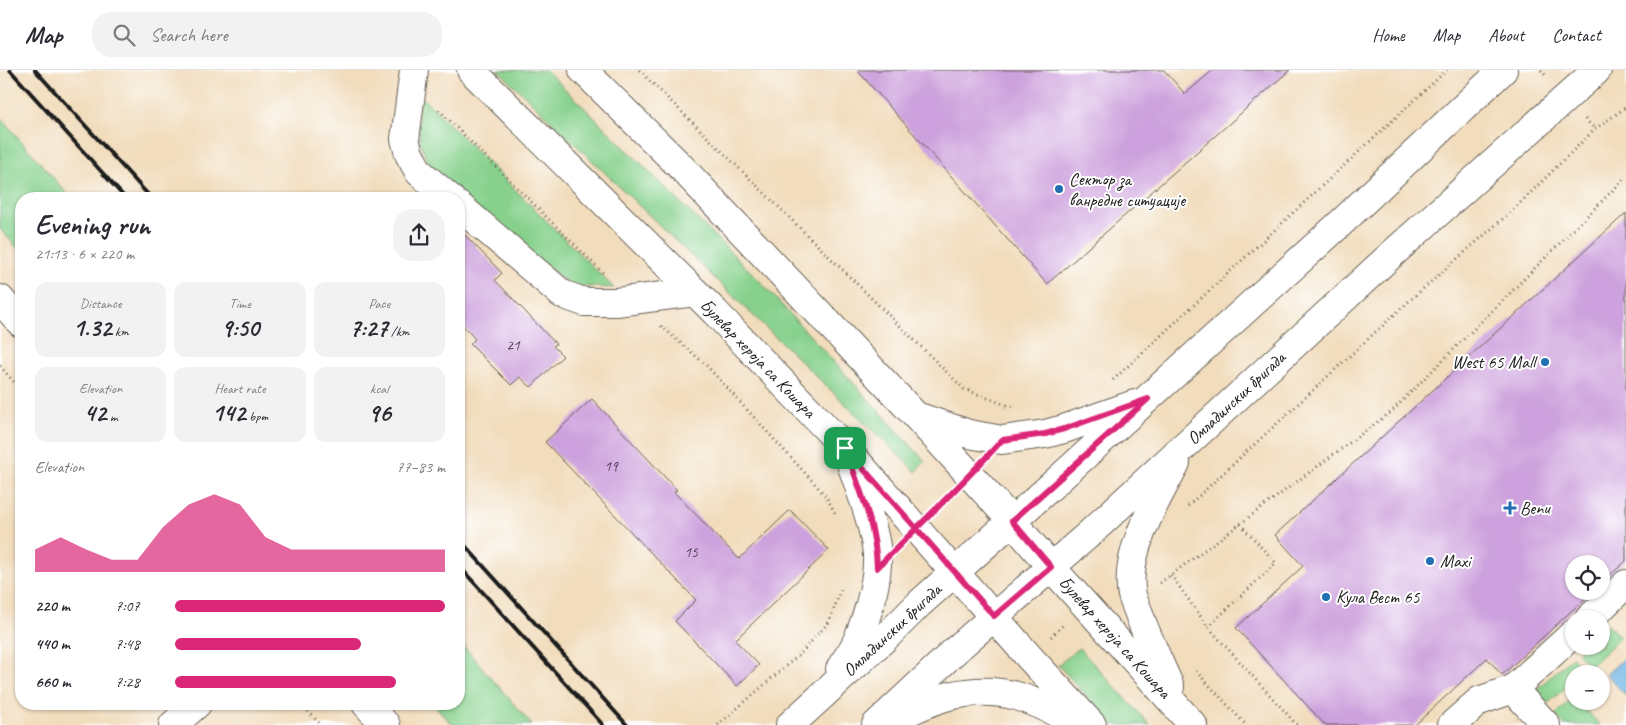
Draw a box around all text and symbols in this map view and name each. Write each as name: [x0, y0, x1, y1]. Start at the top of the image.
search box: [92, 12, 442, 57]
text: Map: [25, 20, 62, 50]
icon: search: [110, 21, 138, 49]
text: Search here: [150, 23, 228, 47]
text: Home: [1372, 24, 1405, 46]
text: Map: [1433, 24, 1460, 46]
text: About: [1488, 24, 1524, 46]
text: Contact: [1552, 24, 1601, 46]
place label: Сектор за ванредне ситуације: [1069, 168, 1186, 211]
marker: Сектор за ванредне ситуације: [1053, 183, 1065, 195]
text: Evening run: [35, 207, 150, 242]
button: share: [393, 209, 445, 261]
text: 21:13 · 6 × 220 m: [35, 244, 134, 264]
street label: Булевар хероја са Кошара: [696, 294, 822, 423]
text: Distance: [80, 295, 122, 312]
text: Time: [229, 295, 251, 312]
text: Pace: [369, 295, 390, 312]
text: 1.32: [73, 312, 111, 344]
text: 9:50: [221, 312, 259, 344]
text: 7:27: [349, 312, 388, 344]
text: km: [111, 323, 129, 340]
text: /km: [388, 323, 409, 340]
house number: 21: [506, 336, 521, 355]
street label: Омладинских бригада: [1182, 346, 1291, 449]
place label: West 65 Mall: [1452, 351, 1538, 373]
marker: West 65 Mall: [1539, 356, 1551, 368]
text: Elevation: [79, 380, 122, 397]
text: Heart rate: [214, 380, 266, 397]
text: kcal: [370, 380, 389, 397]
text: 42: [84, 397, 106, 429]
text: 142: [212, 397, 246, 429]
text: 96: [368, 397, 391, 429]
text: m: [106, 408, 118, 425]
text: bpm: [246, 408, 268, 425]
pin: [824, 427, 866, 469]
icon: arrive: [831, 434, 859, 462]
text: Elevation: [35, 457, 84, 477]
text: 77–83 m: [396, 457, 445, 477]
house number: 19: [604, 457, 619, 476]
place label: Benu: [1520, 497, 1551, 519]
marker: Benu: [1504, 502, 1516, 514]
house number: 15: [684, 543, 699, 562]
place label: Maxi: [1440, 550, 1473, 572]
marker: Maxi: [1424, 555, 1436, 567]
map controls: [1565, 555, 1610, 710]
button: locate: [1565, 555, 1610, 600]
street label: Булевар хероја са Кошара: [1054, 571, 1177, 704]
street label: Омладинских бригада: [838, 578, 947, 681]
place label: Кула Вест 65: [1336, 586, 1421, 608]
marker: Кула Вест 65: [1320, 591, 1332, 603]
text: 220 m: [35, 596, 70, 616]
text: 7:07: [115, 596, 140, 616]
button: +: [1565, 610, 1610, 655]
text: 440 m: [35, 634, 70, 654]
text: 7:48: [115, 634, 140, 654]
button: −: [1565, 665, 1610, 710]
text: 660 m: [35, 672, 70, 692]
text: 7:28: [115, 672, 140, 692]

